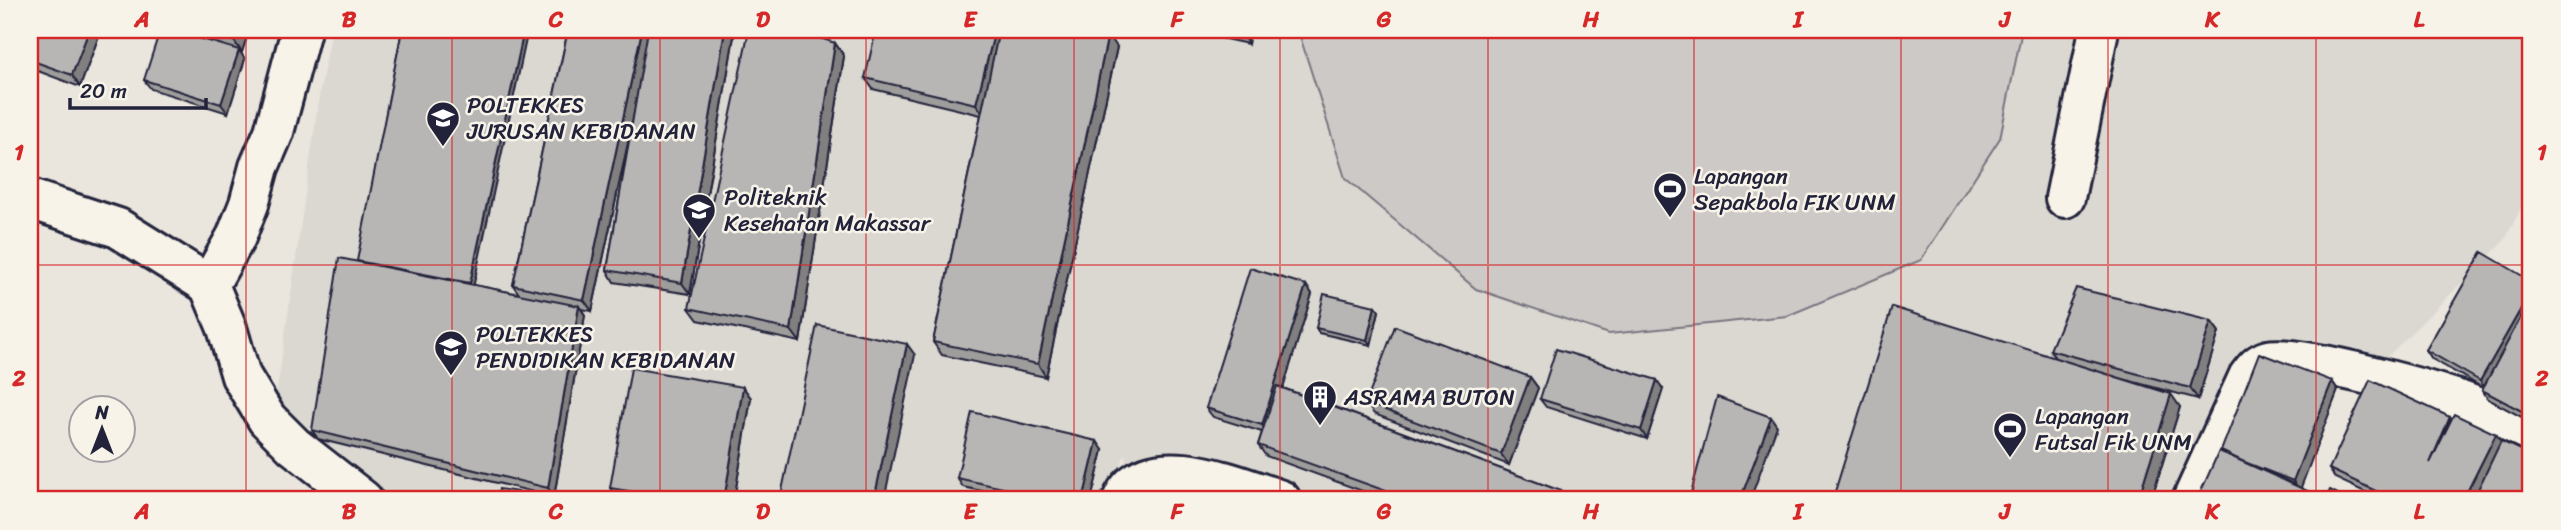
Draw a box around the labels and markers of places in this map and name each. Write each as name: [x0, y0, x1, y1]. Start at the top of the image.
place label: POLTEKKES JURUSAN KEBIDANAN: [466, 85, 696, 152]
school or university icon: POLTEKKES JURUSAN KEBIDANAN: [424, 99, 462, 148]
place label: Lapangan Sepakbola FIK UNM: [1694, 156, 1896, 223]
sports icon: Lapangan Sepakbola FIK UNM: [1651, 170, 1689, 219]
place label: Politeknik Kesehatan Makassar: [724, 177, 932, 244]
school or university icon: Politeknik Kesehatan Makassar: [680, 191, 718, 240]
place label: POLTEKKES PENDIDIKAN KEBIDANAN: [476, 314, 735, 381]
school or university icon: POLTEKKES PENDIDIKAN KEBIDANAN: [432, 328, 470, 377]
place label: ASRAMA BUTON: [1343, 377, 1515, 418]
building icon: ASRAMA BUTON: [1301, 378, 1339, 427]
place label: Lapangan Futsal Fik UNM: [2035, 396, 2192, 463]
sports icon: Lapangan Futsal Fik UNM: [1991, 410, 2029, 459]

